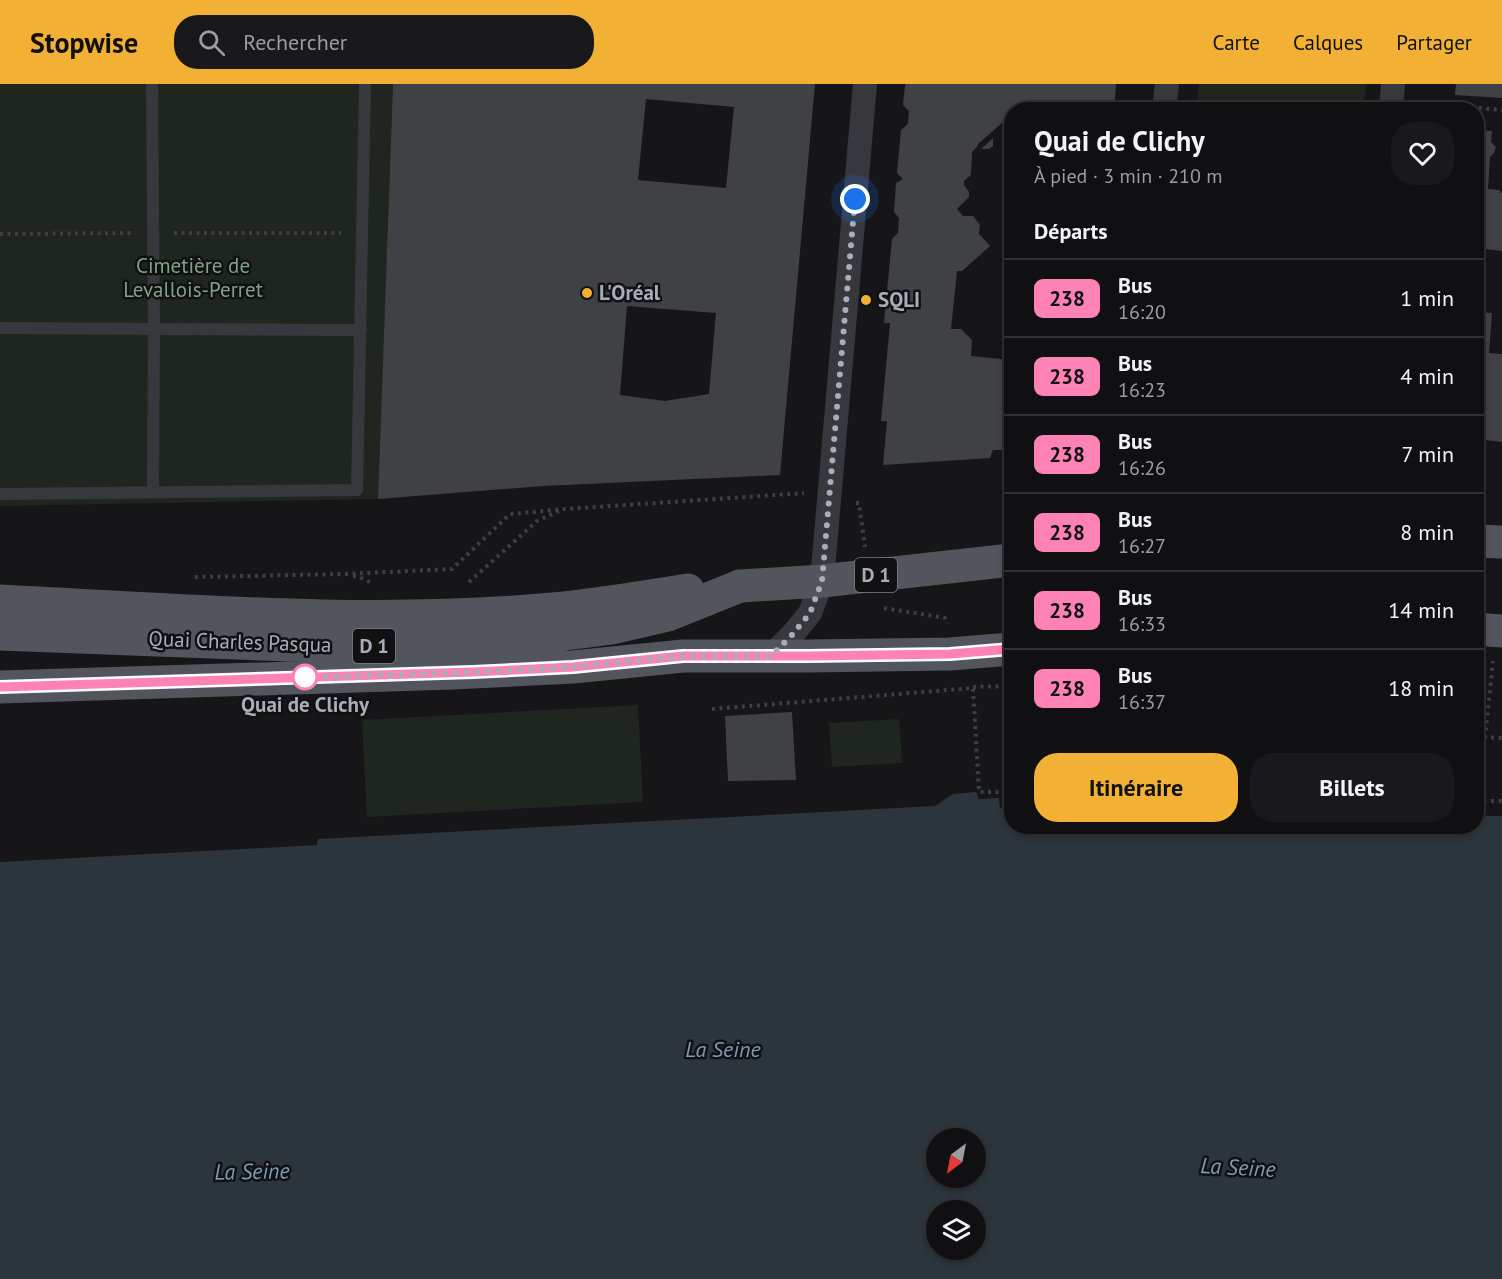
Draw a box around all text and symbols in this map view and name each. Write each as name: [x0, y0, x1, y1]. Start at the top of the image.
search box: [174, 15, 594, 69]
text: Stopwise: [30, 24, 138, 61]
icon: search: [195, 26, 228, 59]
text: Rechercher: [243, 28, 347, 56]
text: Carte: [1213, 29, 1260, 56]
text: Calques: [1293, 29, 1363, 56]
text: Partager: [1396, 29, 1472, 56]
text: Quai de Clichy: [1034, 122, 1205, 159]
button: heart: [1391, 122, 1454, 185]
text: À pied · 3 min · 210 m: [1034, 163, 1222, 189]
your location: [840, 184, 870, 214]
text: Départs: [1034, 217, 1108, 245]
park label: Cimetière de Levallois-Perret: [123, 252, 263, 303]
text: Bus: [1118, 271, 1152, 299]
place label: L'Oréal: [599, 279, 661, 306]
text: 1 min: [1400, 284, 1454, 312]
text: 238: [1049, 285, 1085, 312]
marker: L'Oréal: [580, 286, 594, 300]
place label: SQLI: [878, 286, 920, 313]
marker: SQLI: [859, 293, 873, 307]
text: 16:20: [1118, 299, 1166, 325]
text: Bus: [1118, 349, 1152, 377]
text: 4 min: [1400, 362, 1454, 390]
text: 238: [1049, 363, 1085, 390]
text: 16:23: [1118, 377, 1166, 403]
text: Bus: [1118, 427, 1152, 455]
text: 7 min: [1402, 440, 1454, 468]
text: 238: [1049, 441, 1085, 468]
text: 16:26: [1118, 455, 1166, 481]
text: Bus: [1118, 505, 1152, 533]
text: 8 min: [1400, 518, 1454, 546]
text: 238: [1049, 519, 1085, 546]
text: 16:27: [1118, 533, 1166, 559]
road number: D 1: [855, 558, 897, 592]
text: Bus: [1118, 583, 1152, 611]
text: 14 min: [1388, 596, 1454, 624]
text: 238: [1049, 597, 1085, 624]
text: 16:33: [1118, 611, 1166, 637]
street label: Quai Charles Pasqua: [148, 625, 332, 658]
road number: D 1: [353, 629, 395, 663]
text: Bus: [1118, 661, 1152, 689]
marker: Quai de Clichy: [292, 664, 318, 690]
text: 18 min: [1388, 674, 1454, 702]
text: 238: [1049, 675, 1085, 702]
text: 16:37: [1118, 689, 1166, 715]
place label: Quai de Clichy: [241, 691, 370, 718]
button: Itinéraire: [1034, 753, 1238, 822]
button: Billets: [1250, 753, 1454, 822]
water label: La Seine: [685, 1035, 761, 1063]
north arrow: [926, 1128, 986, 1188]
map controls: [926, 1128, 986, 1260]
water label: La Seine: [1200, 1151, 1277, 1183]
water label: La Seine: [214, 1156, 291, 1186]
button: layers: [926, 1200, 986, 1260]

